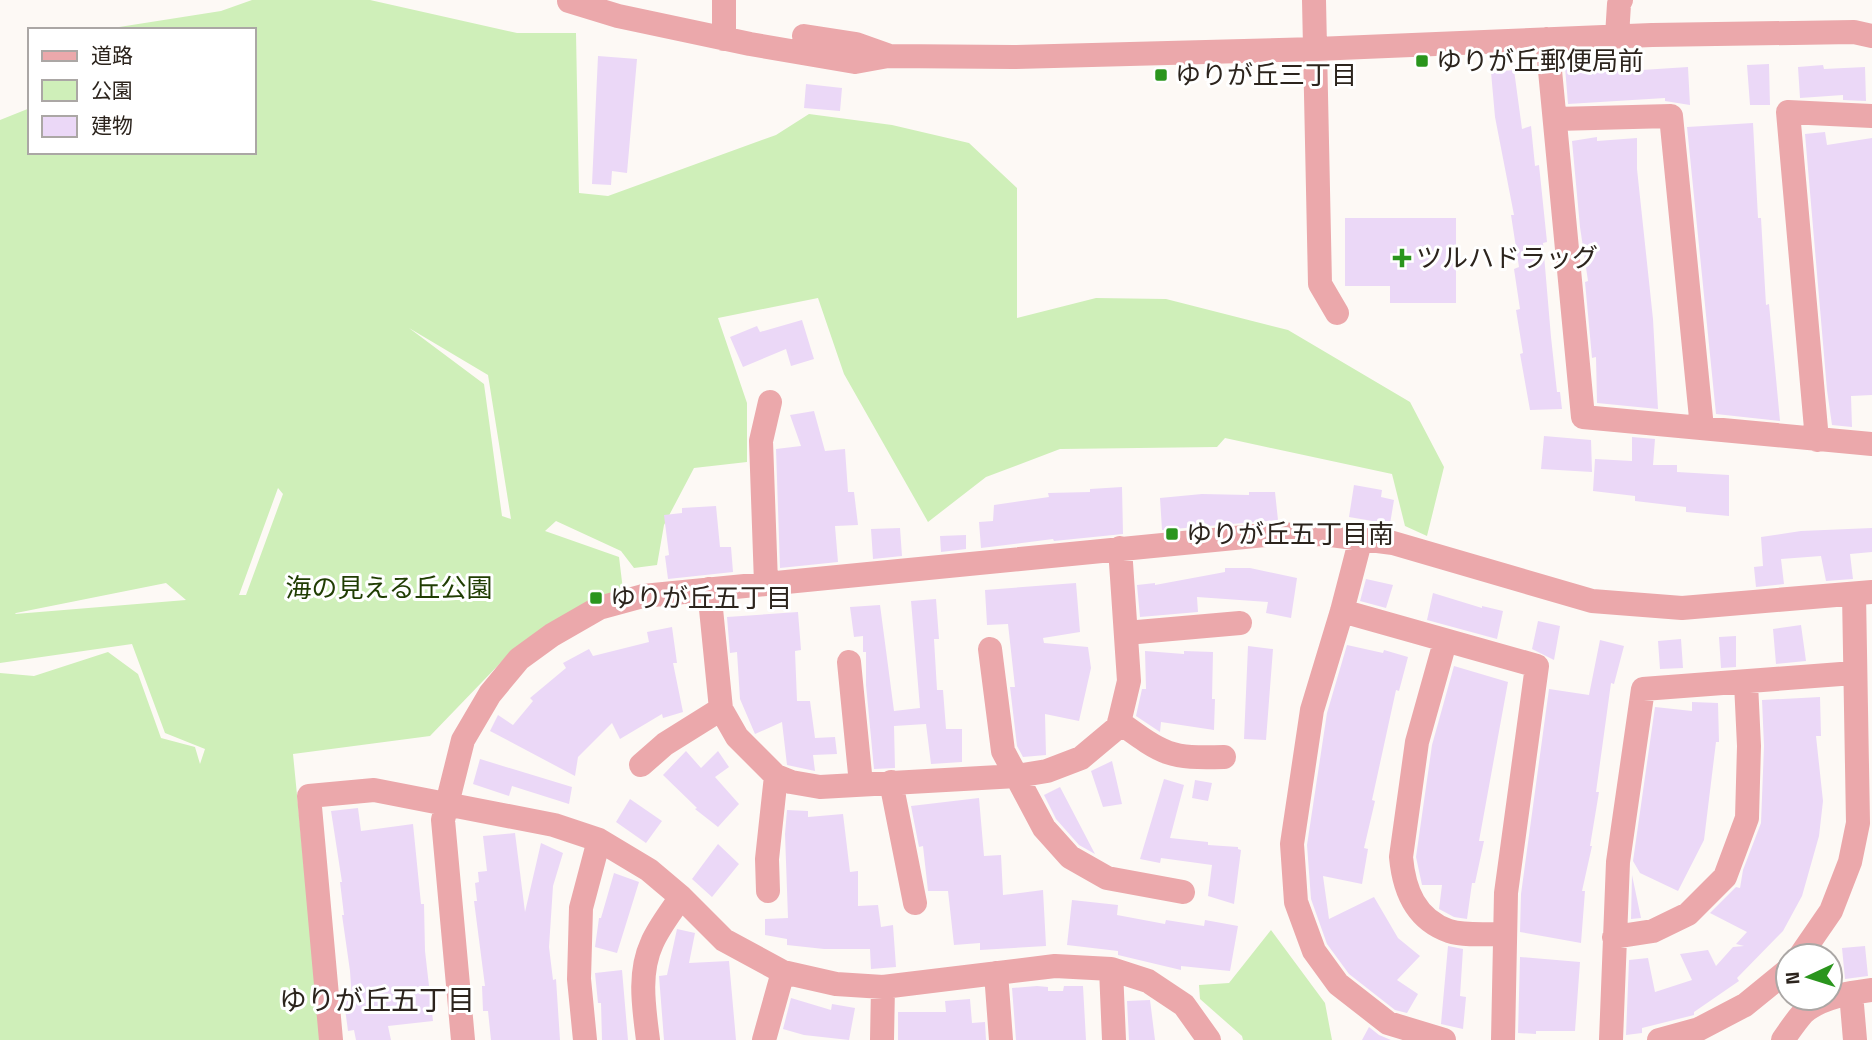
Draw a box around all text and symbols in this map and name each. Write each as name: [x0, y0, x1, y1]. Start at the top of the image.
legend: [28, 28, 256, 154]
text: 道路: [91, 39, 133, 71]
place label: ゆりが丘郵便局前: [1436, 41, 1644, 80]
marker: ゆりが丘郵便局前: [1414, 53, 1430, 69]
place label: ゆりが丘三丁目: [1175, 55, 1357, 94]
marker: ゆりが丘三丁目: [1153, 67, 1169, 83]
text: 公園: [91, 74, 133, 106]
text: 建物: [91, 109, 133, 141]
place label: ツルハドラッグ: [1416, 238, 1598, 277]
marker: ツルハドラッグ: [1394, 250, 1410, 266]
place label: ゆりが丘五丁目南: [1186, 514, 1394, 553]
marker: ゆりが丘五丁目南: [1164, 526, 1180, 542]
park label: 海の見える丘公園: [285, 568, 493, 607]
place label: ゆりが丘五丁目: [610, 578, 792, 617]
marker: ゆりが丘五丁目: [588, 590, 604, 606]
north arrow: [1774, 942, 1844, 1012]
text: N: [1777, 971, 1806, 986]
district label: ゆりが丘五丁目: [279, 978, 475, 1021]

